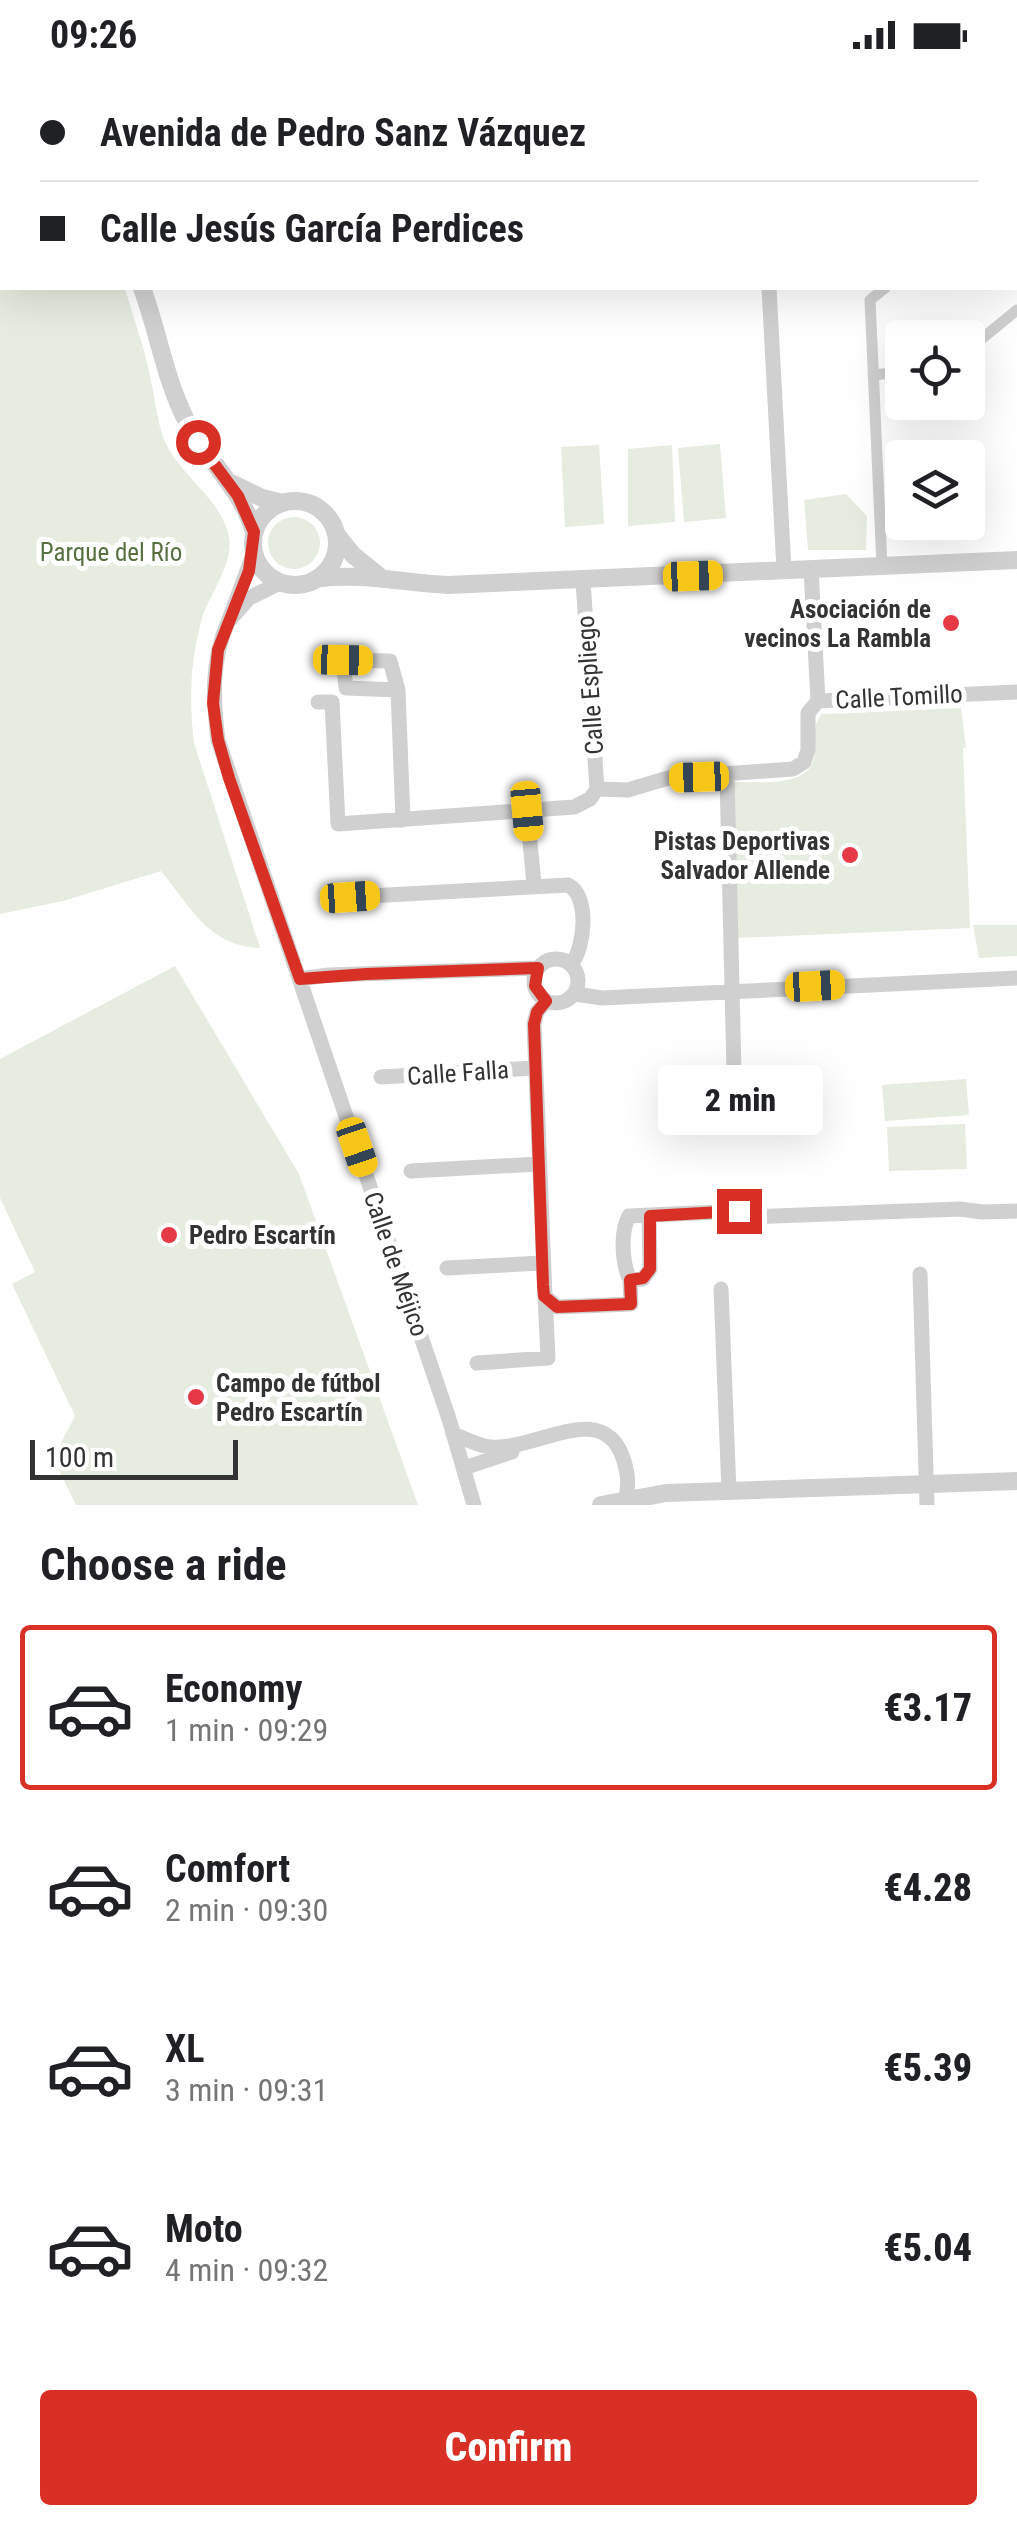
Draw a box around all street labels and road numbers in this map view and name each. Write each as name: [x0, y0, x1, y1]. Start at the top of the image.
street label: Calle Espliego: [571, 615, 609, 755]
street label: Calle Tomillo: [835, 679, 963, 715]
street label: Calle Falla: [406, 1055, 510, 1091]
street label: Calle de Méjico: [358, 1188, 434, 1340]

